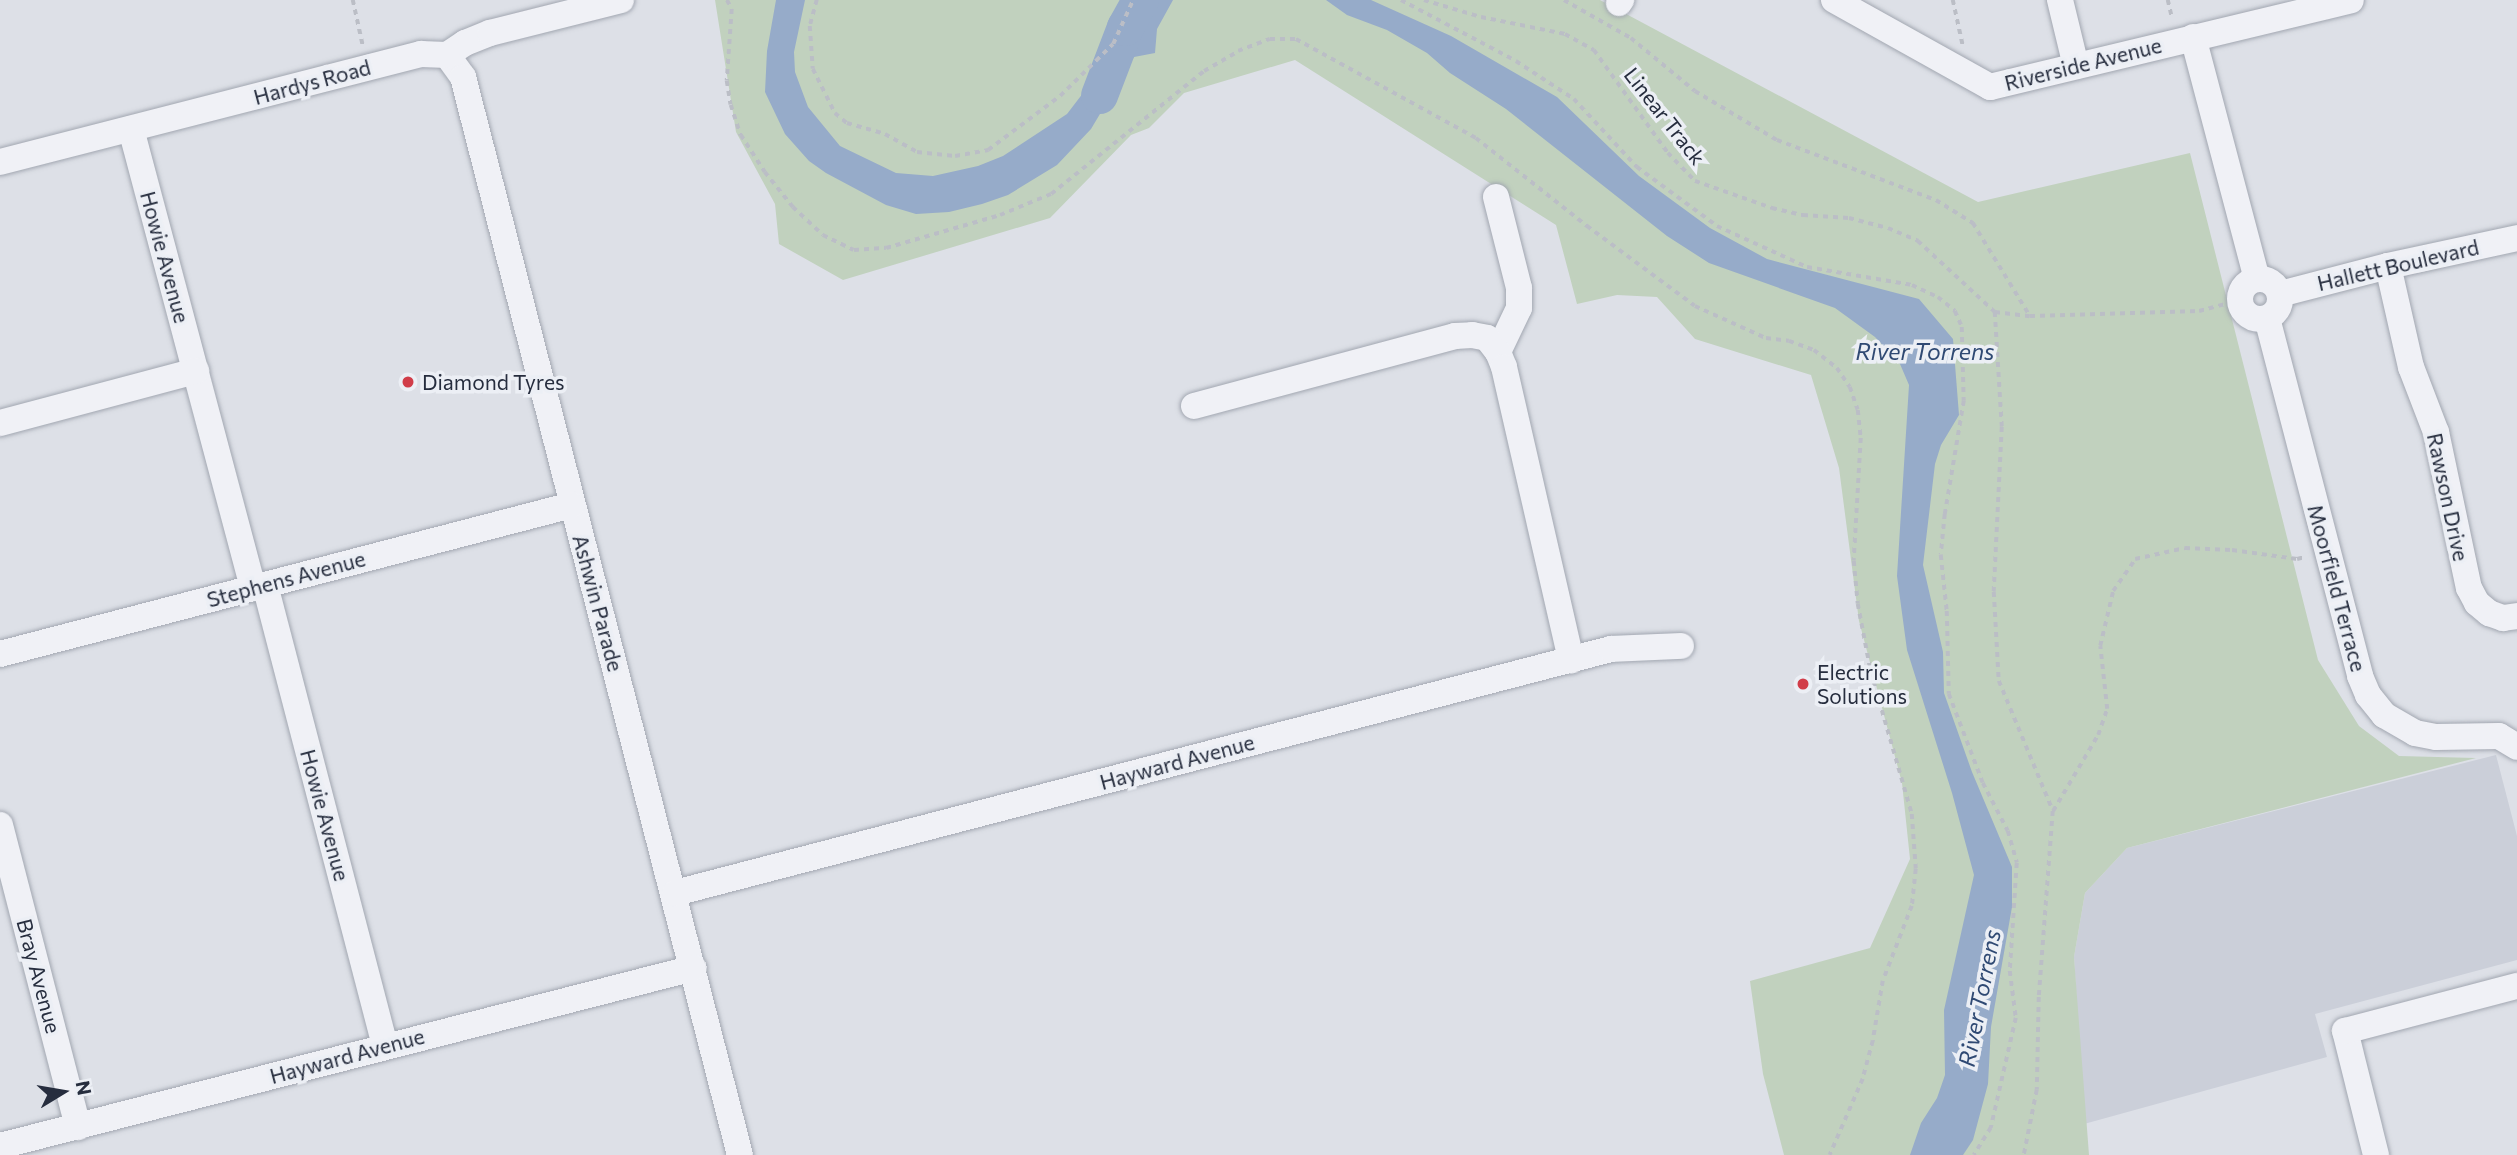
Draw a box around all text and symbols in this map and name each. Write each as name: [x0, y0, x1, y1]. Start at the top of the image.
street label: Riverside Avenue: [2002, 32, 2164, 96]
street label: Hardys Road: [251, 54, 373, 110]
street label: Linear Track: [1619, 62, 1711, 170]
street label: Howie Avenue: [135, 188, 195, 326]
street label: Hallett Boulevard: [2315, 234, 2481, 296]
water label: River Torrens: [1855, 337, 1995, 365]
place label: Diamond Tyres: [422, 369, 565, 395]
marker: Diamond Tyres: [400, 374, 416, 390]
street label: Rawson Drive: [2422, 431, 2474, 563]
street label: Moorfield Terrace: [2303, 502, 2371, 674]
street label: Ashwin Parade: [568, 532, 628, 674]
street label: Stephens Avenue: [204, 546, 368, 612]
place label: Electric Solutions: [1817, 659, 1907, 709]
marker: Electric Solutions: [1795, 676, 1811, 692]
street label: Hayward Avenue: [1097, 729, 1257, 795]
street label: Howie Avenue: [295, 746, 355, 884]
street label: Bray Avenue: [12, 916, 66, 1036]
water label: River Torrens: [1952, 927, 2006, 1069]
street label: Hayward Avenue: [267, 1023, 427, 1089]
north arrow: [28, 1057, 98, 1127]
text: N: [71, 1079, 97, 1097]

